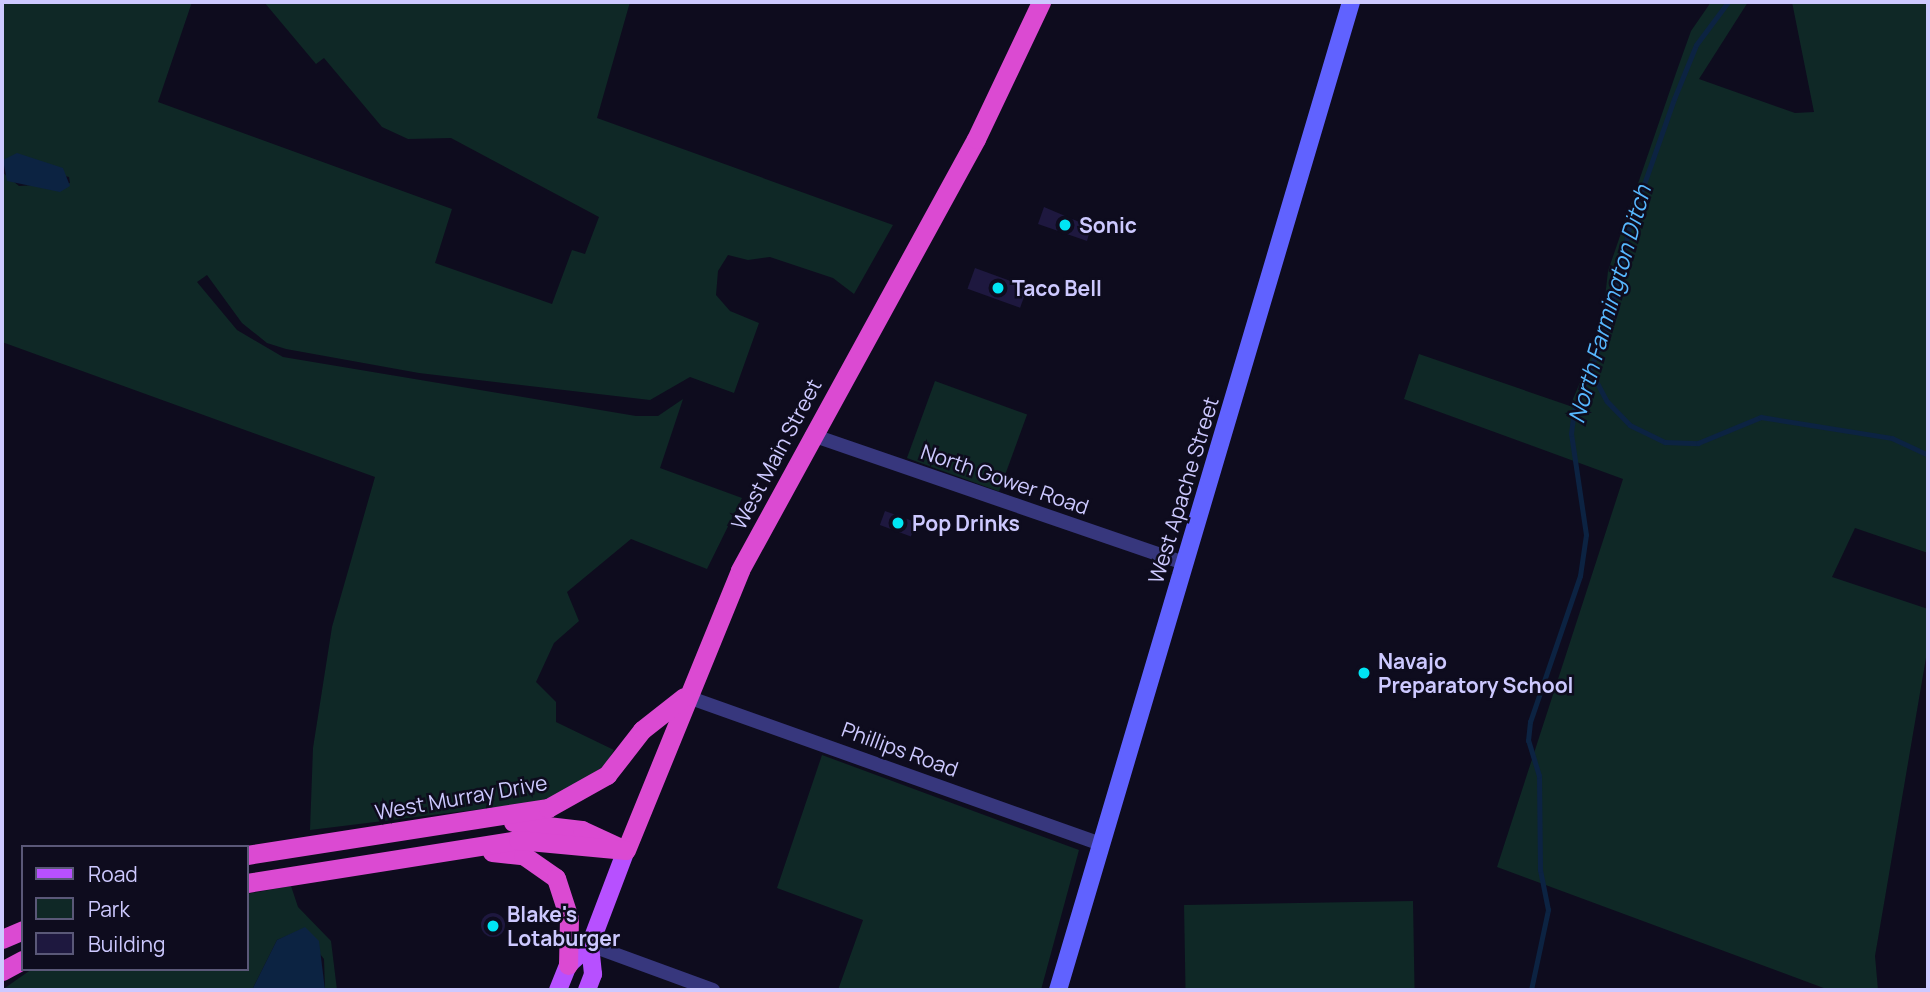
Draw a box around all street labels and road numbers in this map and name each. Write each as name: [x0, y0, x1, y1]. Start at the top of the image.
street label: West Main Street: [726, 374, 826, 534]
street label: West Apache Street: [1143, 394, 1223, 586]
street label: North Gower Road: [918, 438, 1092, 520]
street label: Phillips Road: [838, 716, 962, 782]
street label: West Murray Drive: [373, 769, 549, 825]

